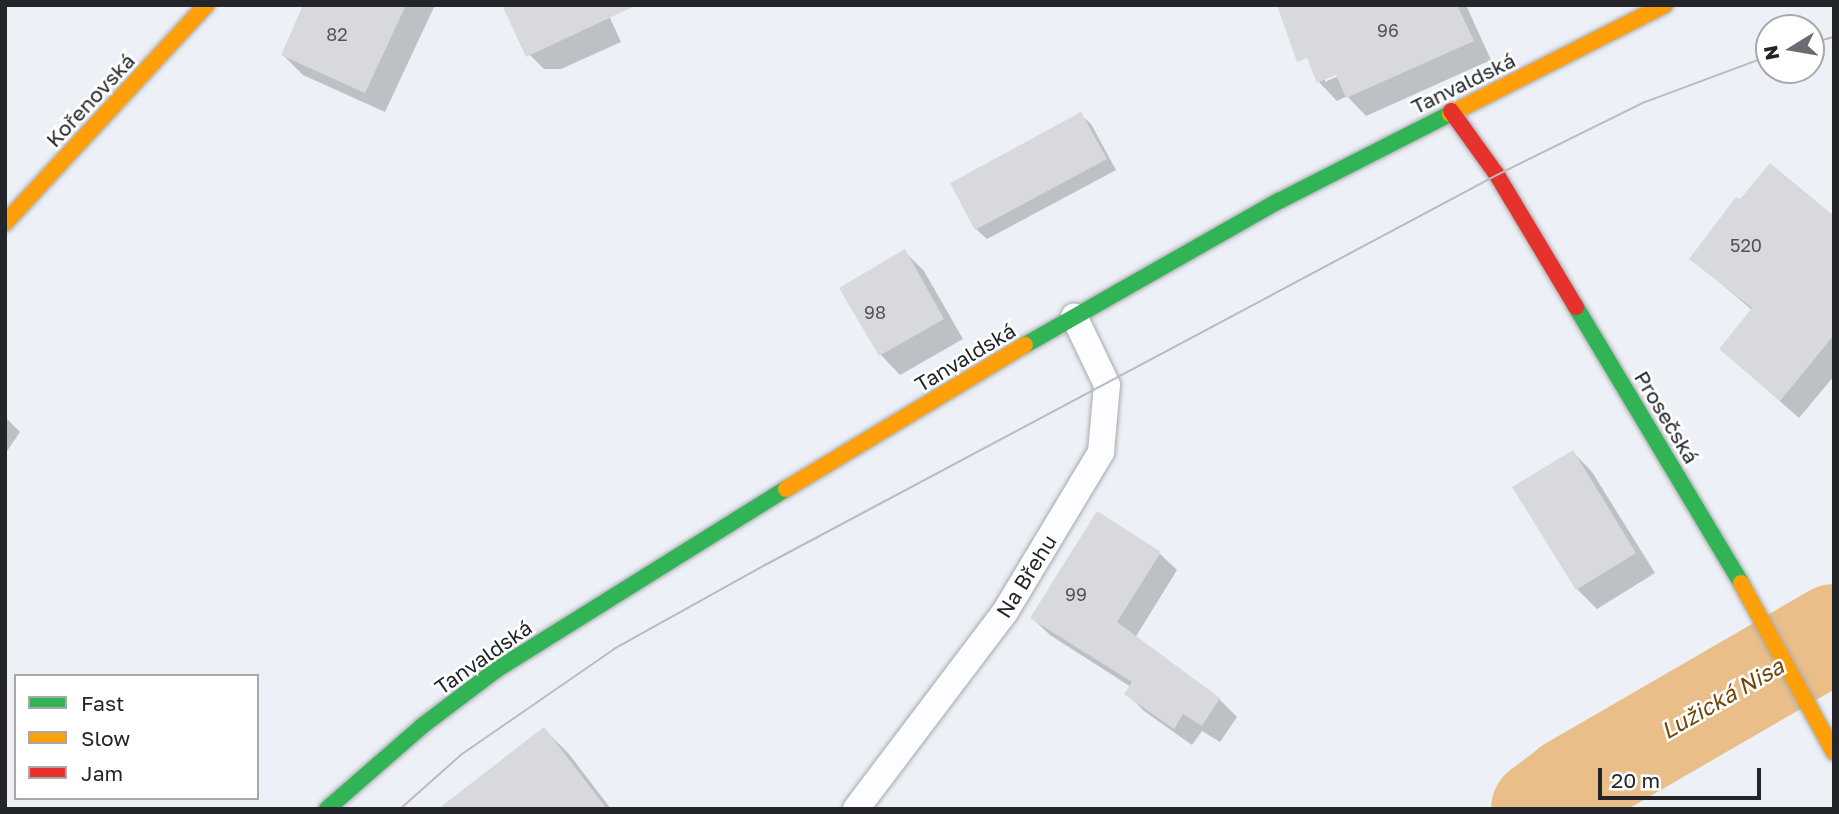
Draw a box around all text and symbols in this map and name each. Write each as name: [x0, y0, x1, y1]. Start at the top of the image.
north arrow: [1755, 14, 1825, 84]
house number: 96: [1377, 19, 1399, 41]
house number: 82: [326, 23, 348, 45]
text: N: [1758, 43, 1784, 62]
street label: Tanvaldská: [1407, 47, 1519, 119]
street label: Kořenovská: [40, 48, 140, 152]
house number: 520: [1730, 234, 1762, 256]
house number: 98: [864, 301, 886, 323]
street label: Tanvaldská: [910, 317, 1020, 397]
street label: Prosečská: [1629, 366, 1705, 468]
street label: Na Břehu: [991, 530, 1061, 622]
house number: 99: [1065, 583, 1087, 605]
street label: Tanvaldská: [430, 614, 536, 700]
water label: Lužická Nisa: [1656, 652, 1788, 744]
legend: [14, 674, 259, 800]
text: Fast: [81, 690, 124, 716]
text: Slow: [81, 725, 130, 751]
scale bar: [1601, 754, 1764, 798]
text: Jam: [81, 760, 123, 786]
text: 20 m: [1611, 767, 1660, 793]

